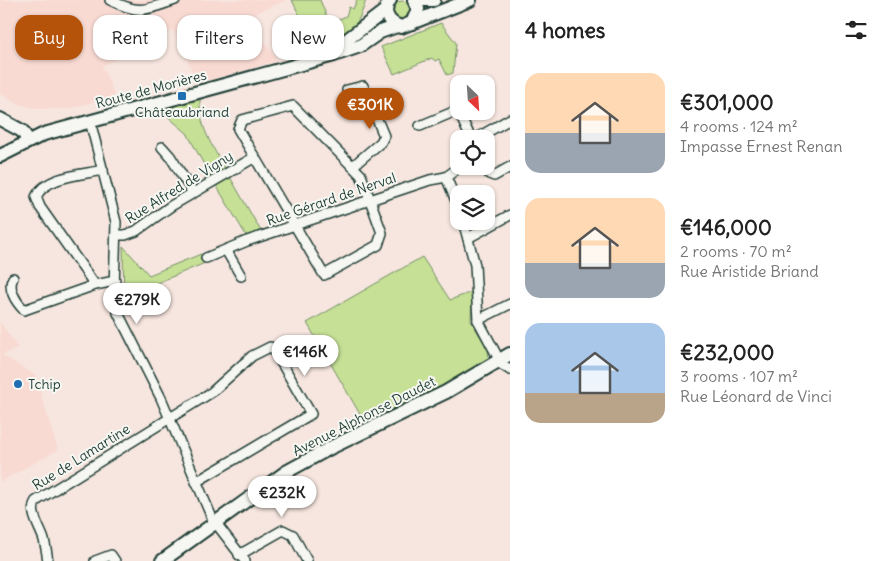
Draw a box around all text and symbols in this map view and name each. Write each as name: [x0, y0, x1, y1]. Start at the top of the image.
chip: Buy: [15, 15, 83, 60]
chip: Rent: [93, 15, 167, 60]
chip: Filters: [177, 15, 262, 60]
chip: New: [272, 15, 344, 60]
icon: filters: [842, 16, 870, 44]
text: 4 homes: [525, 17, 605, 44]
street label: Route de Morières: [94, 66, 208, 112]
north arrow: [450, 75, 495, 120]
map controls: [450, 75, 495, 230]
pin: €301K: [335, 88, 405, 130]
text: €301,000: [680, 89, 773, 116]
marker: Châteaubriand: [176, 90, 188, 102]
icon: home: [565, 93, 625, 153]
text: €301K: [347, 94, 393, 114]
place label: Châteaubriand: [135, 103, 229, 121]
text: 4 rooms · 124 m²: [680, 116, 798, 136]
button: locate: [450, 130, 495, 175]
text: Impasse Ernest Renan: [680, 136, 842, 156]
street label: Rue Alfred de Vigny: [122, 147, 236, 227]
street label: Rue Gérard de Nerval: [264, 168, 398, 230]
button: layers: [450, 185, 495, 230]
text: €146,000: [680, 214, 772, 241]
icon: home: [565, 218, 625, 278]
text: 2 rooms · 70 m²: [680, 241, 792, 261]
text: Rue Aristide Briand: [680, 261, 819, 281]
pin: €279K: [102, 282, 172, 325]
text: €279K: [114, 289, 160, 309]
pin: €146K: [270, 334, 340, 377]
text: €232,000: [680, 339, 774, 366]
text: €146K: [283, 341, 327, 361]
icon: home: [565, 343, 625, 403]
text: 3 rooms · 107 m²: [680, 366, 798, 386]
street label: Avenue Alphonse Daudet: [289, 372, 439, 460]
place label: Tchip: [28, 375, 61, 393]
marker: Tchip: [12, 378, 24, 390]
text: Rue Léonard de Vinci: [680, 386, 832, 406]
street label: Rue de Lamartine: [29, 420, 133, 494]
pin: €232K: [247, 476, 317, 518]
text: €232K: [259, 482, 305, 502]

